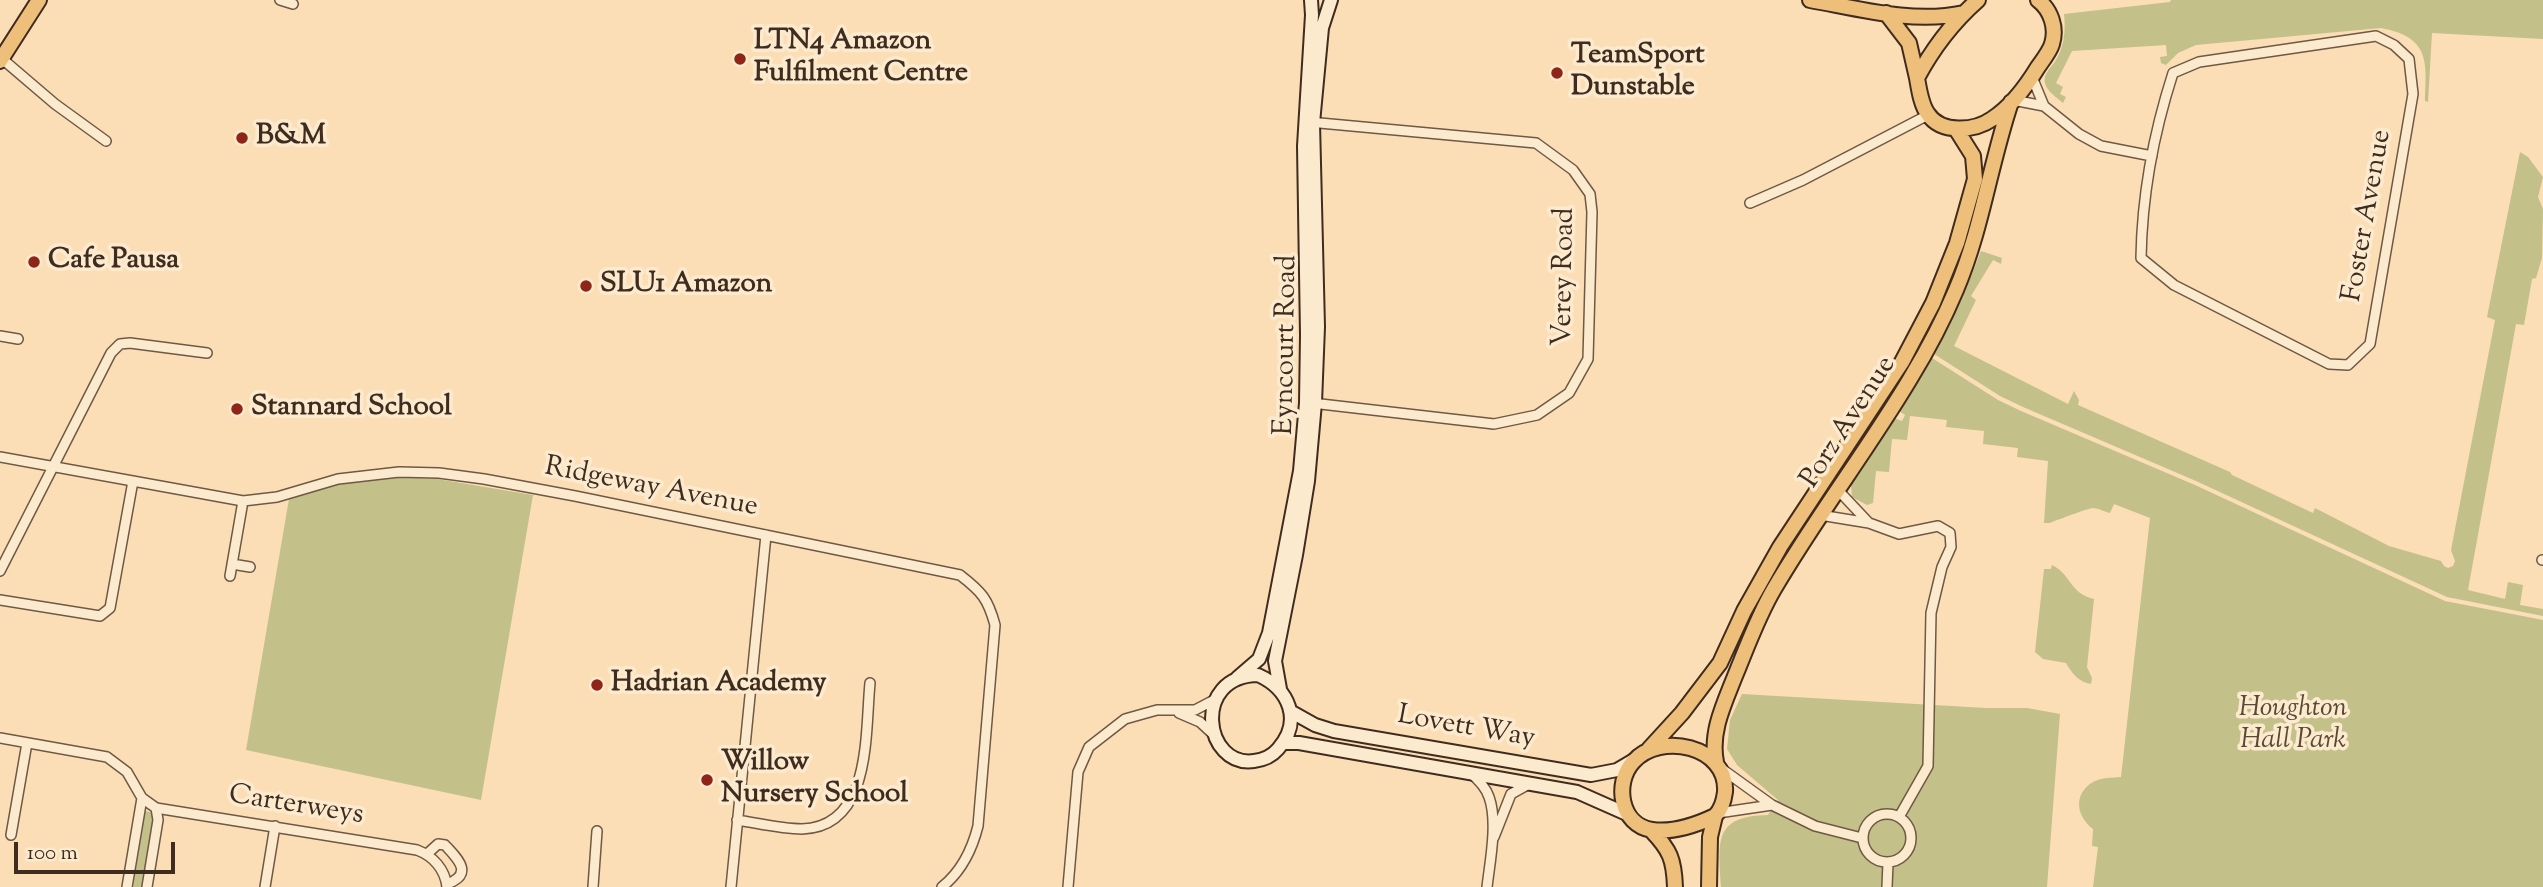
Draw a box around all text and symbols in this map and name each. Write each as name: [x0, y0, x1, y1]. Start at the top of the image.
place label: LTN4 Amazon Fulfilment Centre: [754, 26, 968, 92]
place label: TeamSport Dunstable: [1571, 40, 1705, 106]
marker: LTN4 Amazon Fulfilment Centre: [732, 51, 748, 67]
marker: TeamSport Dunstable: [1549, 65, 1565, 81]
place label: B&M: [256, 121, 326, 155]
street label: Foster Avenue: [2337, 127, 2401, 305]
marker: B&M: [234, 130, 250, 146]
street label: Verey Road: [1548, 207, 1584, 347]
place label: Cafe Pausa: [48, 245, 179, 279]
marker: Cafe Pausa: [26, 254, 42, 270]
street label: Eyncourt Road: [1270, 255, 1306, 435]
place label: SLU1 Amazon: [600, 269, 772, 303]
marker: SLU1 Amazon: [578, 278, 594, 294]
street label: Porz Avenue: [1795, 351, 1905, 495]
place label: Stannard School: [251, 392, 452, 426]
marker: Stannard School: [229, 401, 245, 417]
street label: Ridgeway Avenue: [542, 452, 760, 526]
place label: Hadrian Academy: [611, 668, 826, 702]
marker: Hadrian Academy: [589, 677, 605, 693]
park label: Houghton Hall Park: [2239, 693, 2347, 759]
street label: Lovett Way: [1395, 700, 1537, 758]
place label: Willow Nursery School: [721, 747, 908, 813]
marker: Willow Nursery School: [699, 772, 715, 788]
street label: Carterweys: [226, 780, 366, 834]
scale bar: [18, 828, 178, 872]
text: 100 m: [27, 839, 78, 869]

